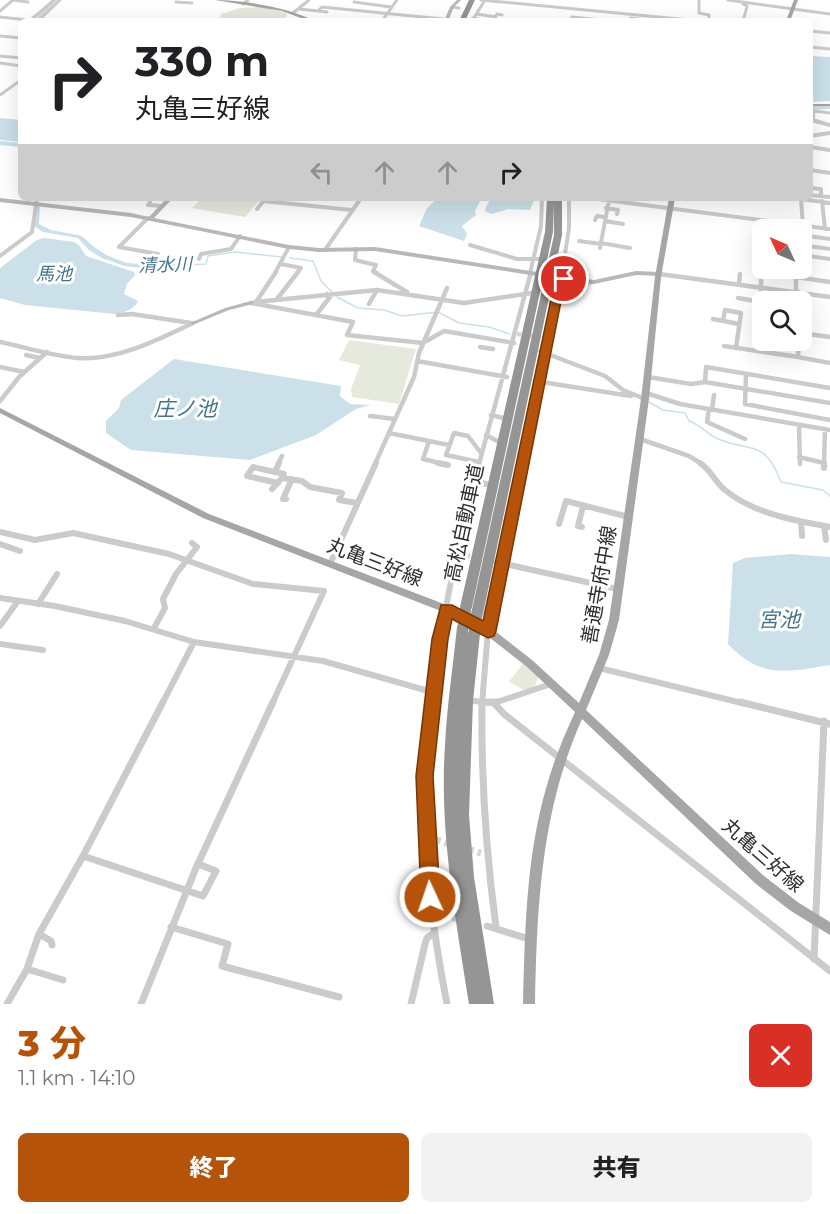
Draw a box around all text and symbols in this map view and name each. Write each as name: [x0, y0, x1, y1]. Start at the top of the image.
text: 330 m: [135, 35, 269, 87]
icon: right: [36, 42, 114, 120]
text: 丸亀三好線: [135, 92, 270, 125]
icon: left: [305, 156, 338, 189]
icon: ahead: [368, 156, 401, 189]
icon: ahead: [431, 156, 464, 189]
icon: right: [494, 156, 527, 189]
north arrow: [752, 219, 812, 279]
map controls: [752, 219, 812, 351]
water label: 清水川: [138, 253, 194, 277]
pin: [538, 253, 589, 304]
icon: arrive: [547, 262, 580, 295]
water label: 馬池: [36, 263, 74, 285]
button: search: [752, 291, 812, 351]
water label: 庄ノ池: [154, 396, 218, 421]
street label: 高松自動車道: [440, 462, 488, 584]
street label: 善通寺府中線: [577, 524, 621, 646]
street label: 丸亀三好線: [324, 533, 426, 591]
water label: 宮池: [758, 607, 802, 632]
street label: 丸亀三好線: [717, 813, 809, 897]
position arrow: [398, 865, 462, 929]
text: 3 分: [18, 1021, 86, 1065]
button: close: [749, 1024, 812, 1087]
text: 1.1 km · 14:10: [18, 1066, 135, 1090]
button: 終了: [18, 1133, 409, 1202]
button: 共有: [421, 1133, 812, 1202]

